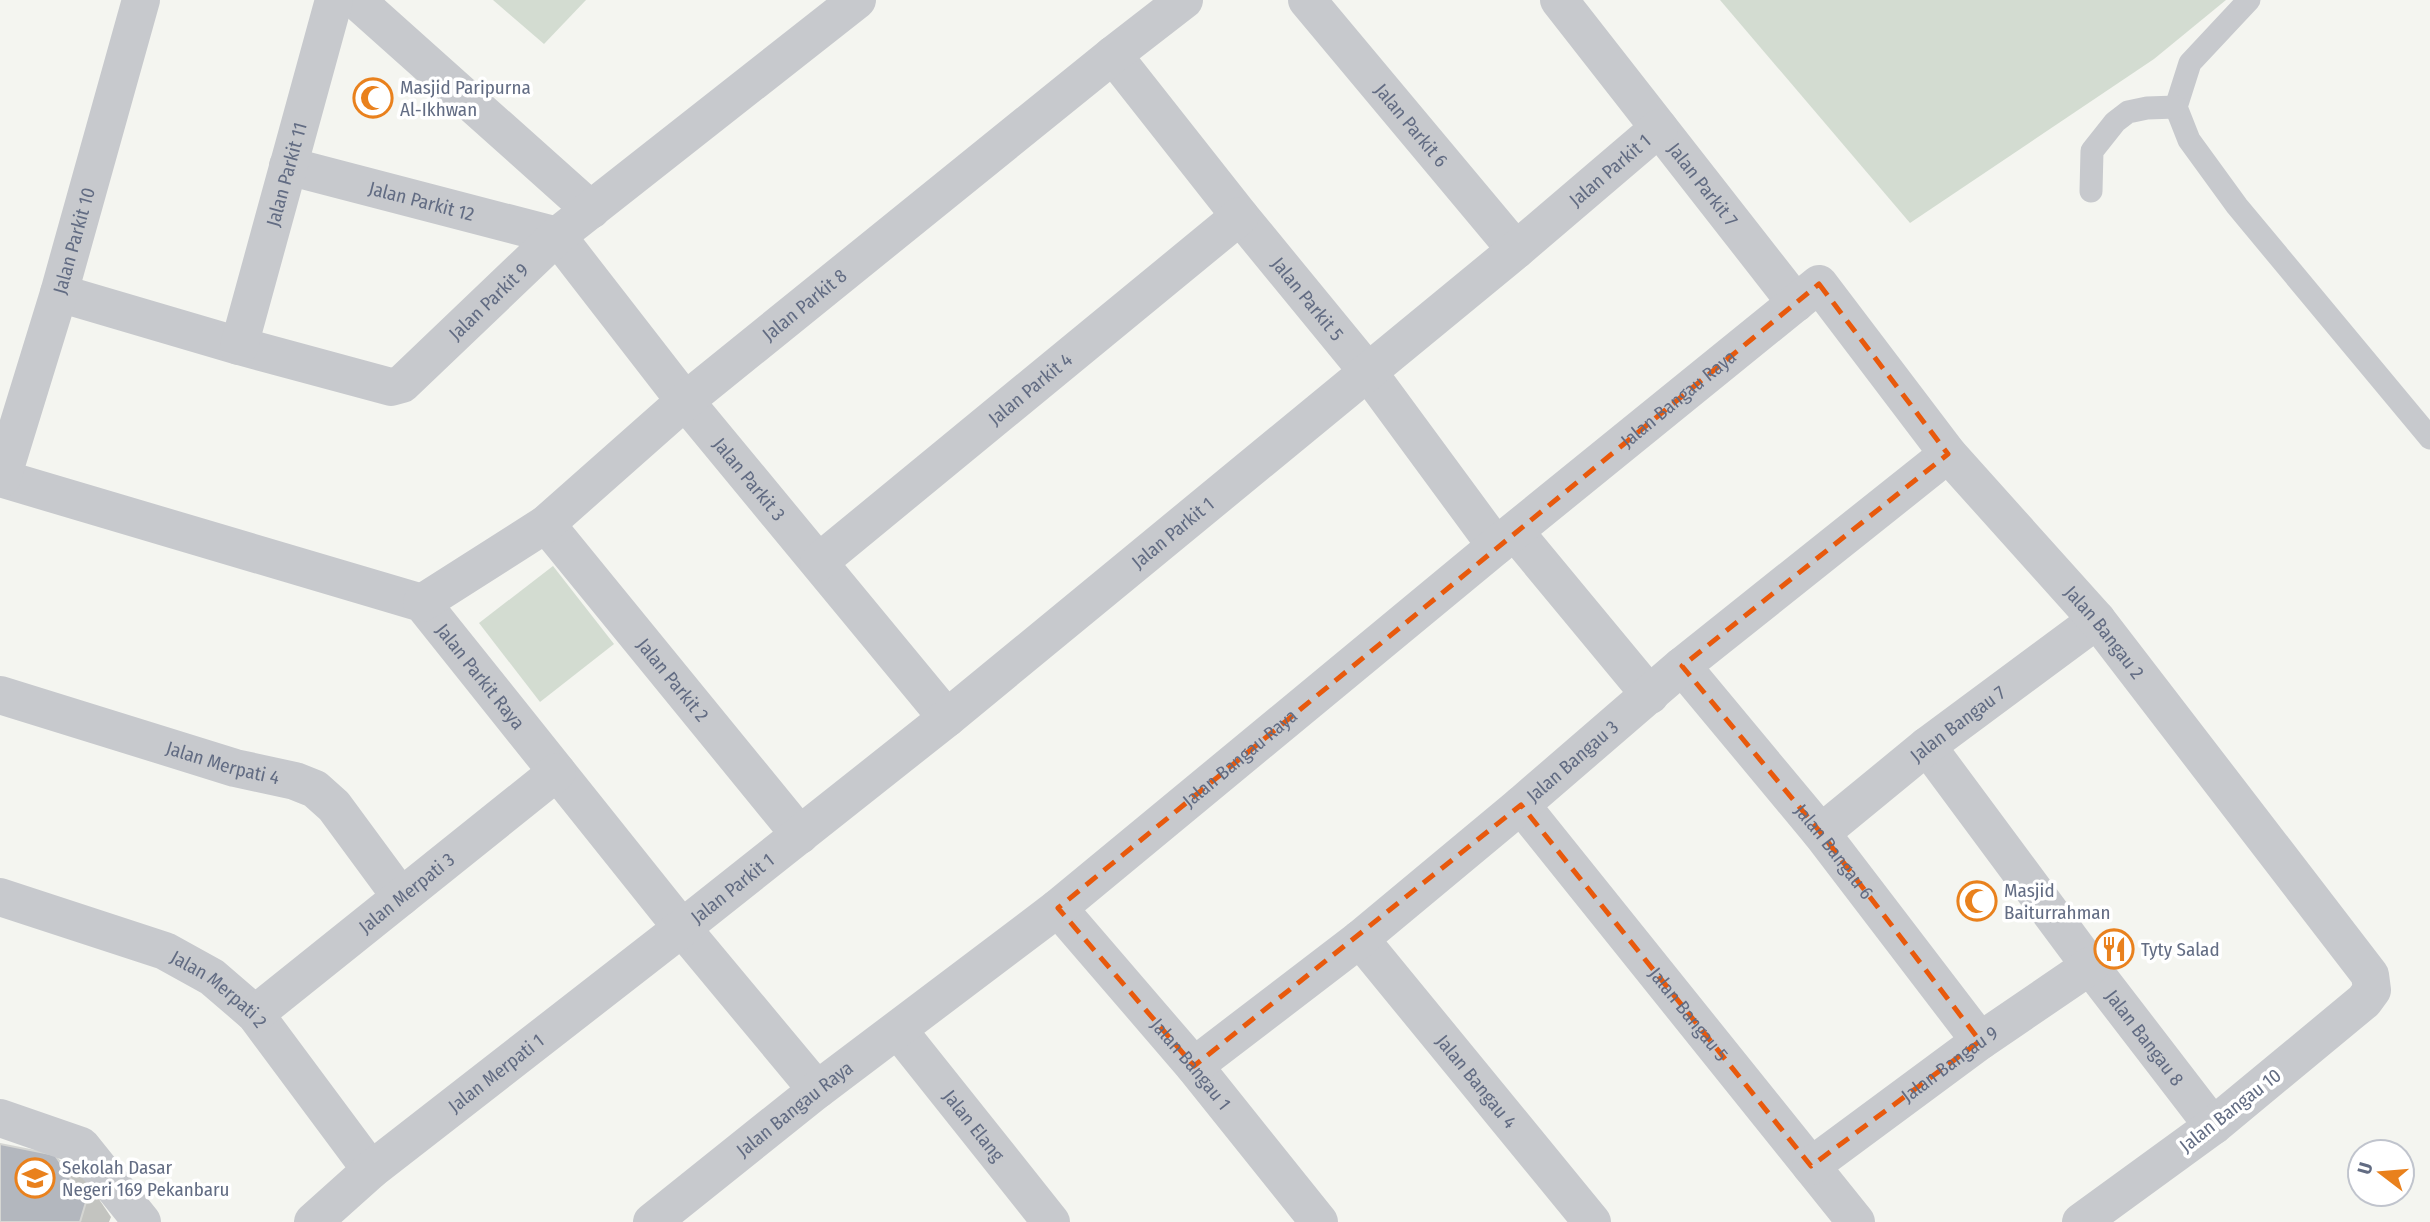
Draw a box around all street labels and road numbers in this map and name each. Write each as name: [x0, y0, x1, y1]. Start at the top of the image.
street label: Jalan Parkit 6: [1370, 79, 1453, 172]
street label: Jalan Parkit 11: [261, 120, 312, 229]
street label: Jalan Parkit 1: [1565, 129, 1655, 212]
street label: Jalan Parkit 7: [1663, 138, 1743, 231]
street label: Jalan Parkit 12: [366, 176, 477, 226]
street label: Jalan Parkit 10: [48, 185, 100, 297]
street label: Jalan Parkit 5: [1267, 253, 1348, 345]
street label: Jalan Parkit 9: [444, 258, 533, 345]
street label: Jalan Parkit 8: [758, 264, 851, 346]
street label: Jalan Bangau Raya: [1616, 345, 1741, 452]
street label: Jalan Parkit 4: [984, 348, 1077, 430]
street label: Jalan Parkit 3: [708, 433, 790, 526]
street label: Jalan Parkit 1: [1127, 492, 1219, 573]
street label: Jalan Bangau 2: [2060, 581, 2149, 683]
street label: Jalan Parkit Raya: [431, 619, 530, 734]
street label: Jalan Parkit 2: [632, 634, 714, 726]
street label: Jalan Bangau 7: [1906, 681, 2010, 767]
street label: Jalan Bangau Raya: [1178, 704, 1302, 812]
street label: Jalan Bangau 3: [1522, 715, 1623, 807]
street label: Jalan Merpati 4: [163, 736, 281, 789]
street label: Jalan Bangau 6: [1790, 799, 1878, 904]
street label: Jalan Merpati 3: [354, 848, 459, 938]
street label: Jalan Parkit 1: [686, 849, 779, 929]
street label: Jalan Merpati 2: [167, 946, 272, 1032]
street label: Jalan Bangau 5: [1644, 963, 1733, 1066]
street label: Jalan Bangau 8: [2101, 985, 2189, 1090]
street label: Jalan Bangau 1: [1146, 1014, 1236, 1115]
street label: Jalan Bangau 9: [1897, 1021, 2002, 1107]
street label: Jalan Merpati 1: [444, 1029, 548, 1118]
street label: Jalan Bangau 4: [1431, 1030, 1521, 1133]
street label: Jalan Bangau Raya: [732, 1056, 857, 1162]
street label: Jalan Bangau 10: [2175, 1064, 2286, 1157]
street label: Jalan Elang: [938, 1085, 1009, 1166]

